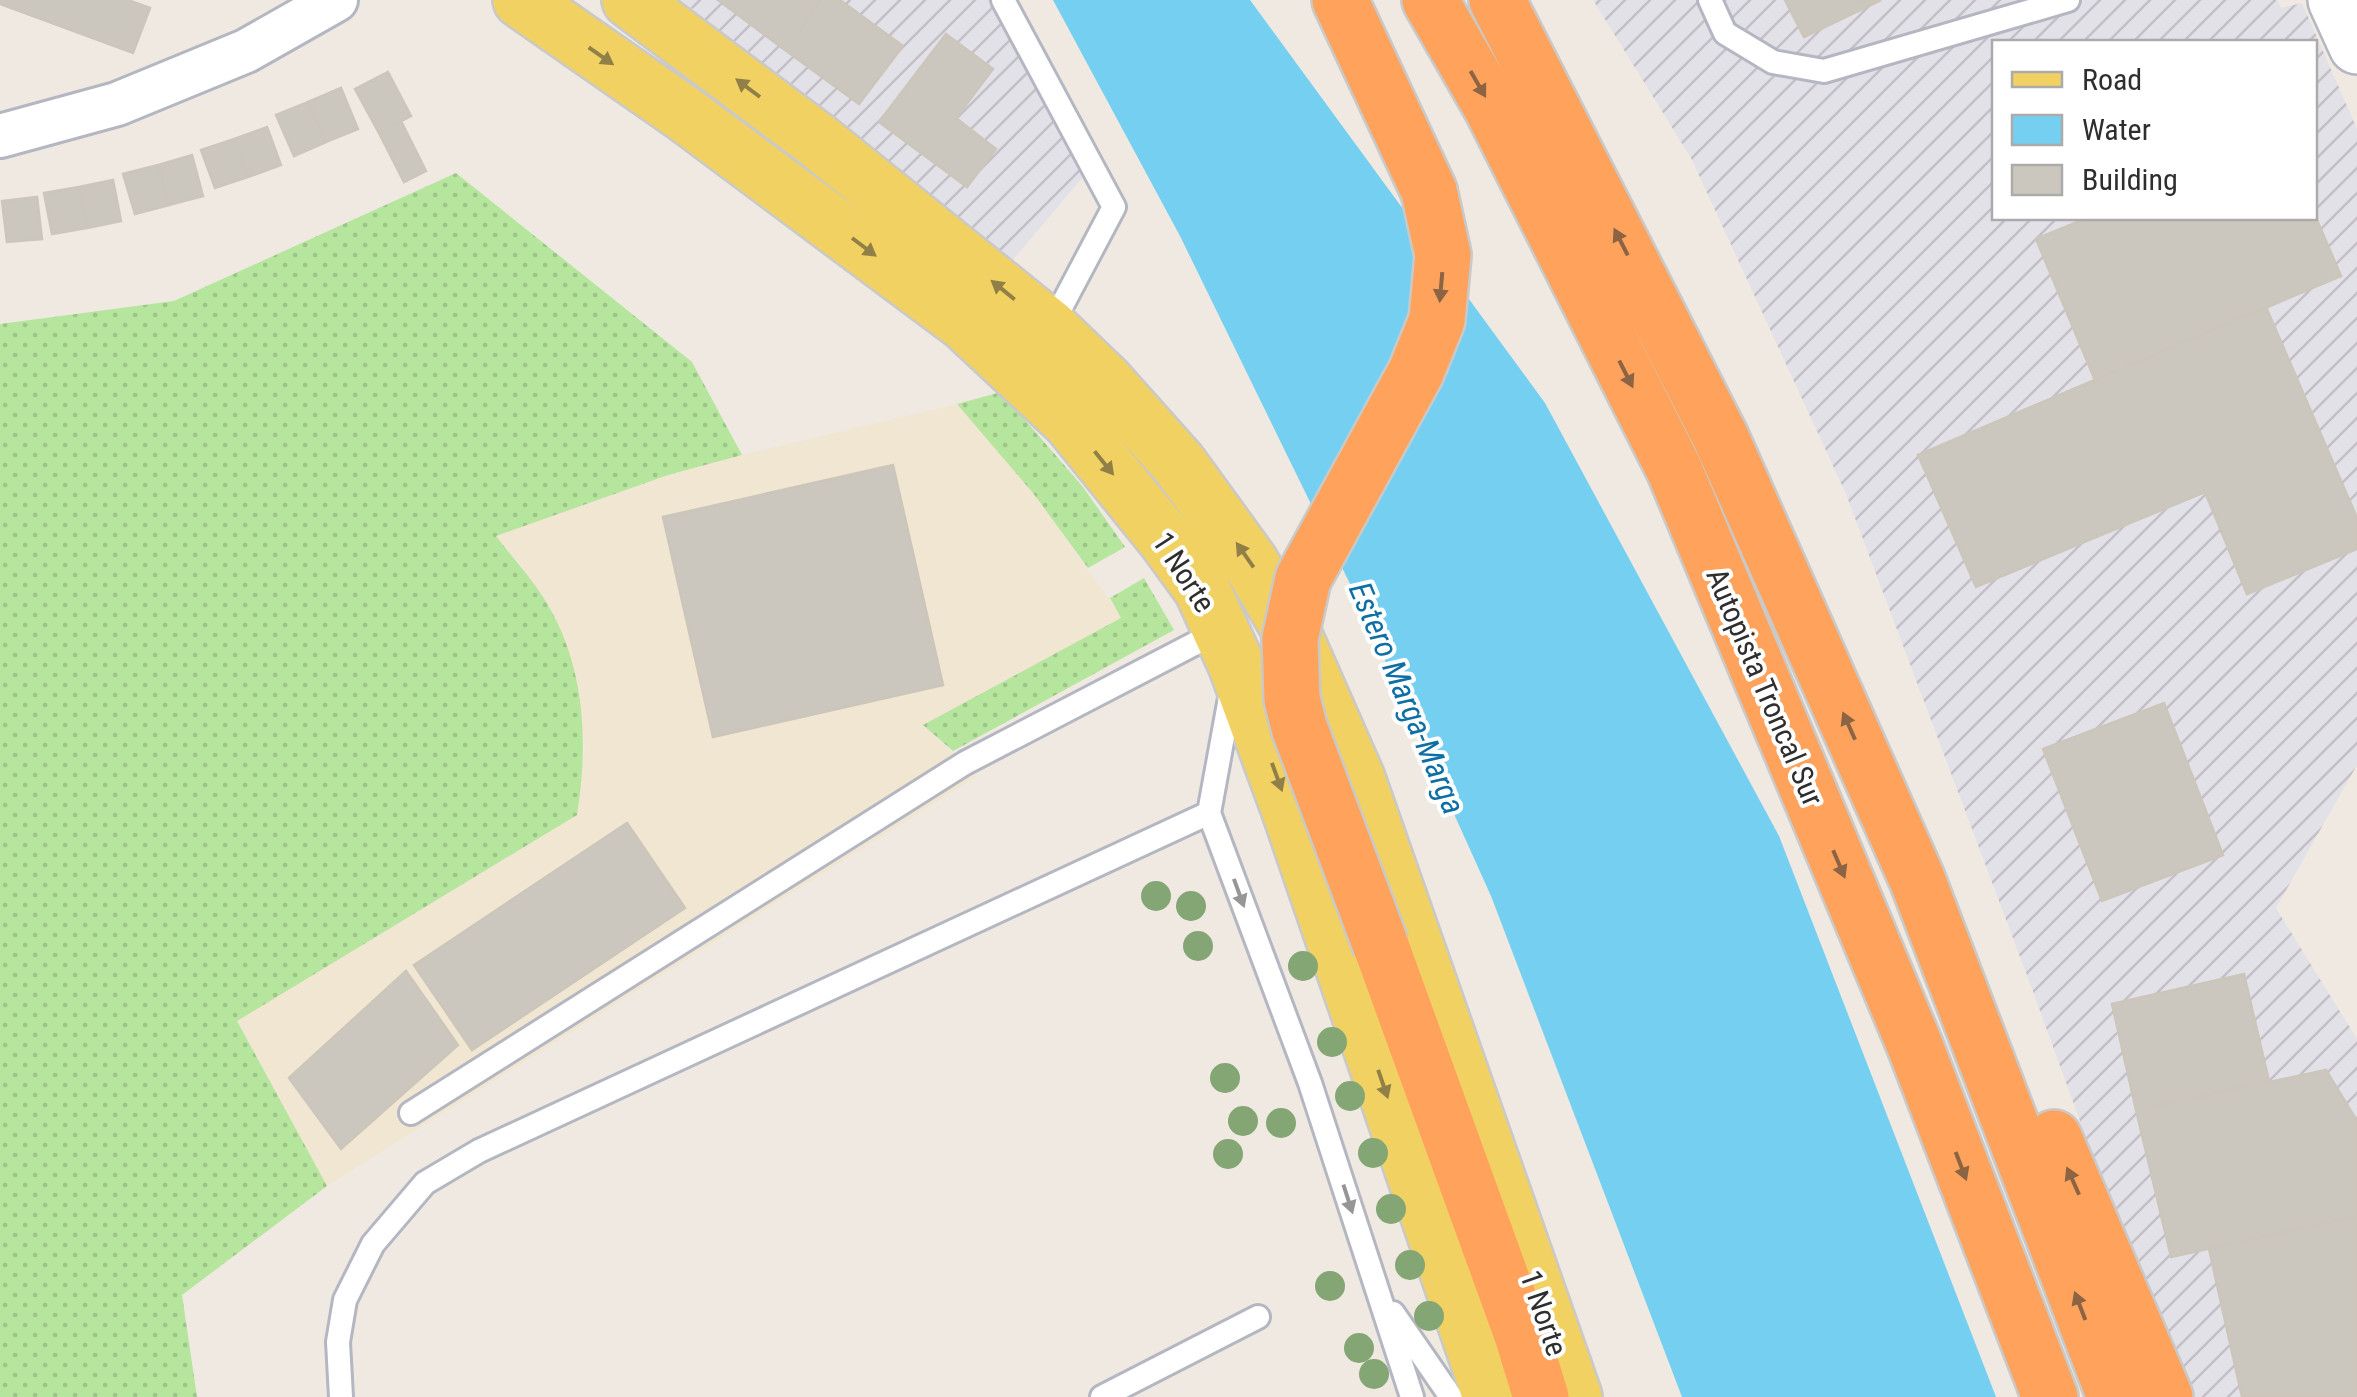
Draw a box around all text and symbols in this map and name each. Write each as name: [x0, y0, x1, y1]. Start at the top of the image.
legend: [1992, 40, 2317, 220]
one-way arrow: [587, 46, 614, 65]
text: Road: [2082, 62, 2142, 97]
one-way arrow: [1469, 70, 1487, 98]
one-way arrow: [735, 79, 761, 99]
text: Water: [2082, 112, 2151, 147]
text: Building: [2082, 162, 2178, 197]
one-way arrow: [1613, 227, 1630, 256]
one-way arrow: [851, 236, 877, 256]
one-way arrow: [1433, 272, 1449, 303]
one-way arrow: [990, 280, 1015, 301]
one-way arrow: [1617, 360, 1634, 389]
one-way arrow: [1093, 451, 1115, 476]
street label: 1 Norte: [1145, 526, 1223, 618]
one-way arrow: [1236, 541, 1255, 568]
street label: Autopista Troncal Sur: [1699, 563, 1831, 811]
water label: Estero Marga-Marga: [1341, 576, 1473, 820]
one-way arrow: [1841, 711, 1857, 741]
one-way arrow: [1270, 762, 1285, 792]
one-way arrow: [1831, 849, 1847, 879]
one-way arrow: [1232, 879, 1247, 909]
one-way arrow: [1376, 1069, 1391, 1099]
one-way arrow: [1954, 1151, 1969, 1181]
one-way arrow: [2065, 1166, 2081, 1196]
one-way arrow: [1342, 1185, 1357, 1215]
street label: 1 Norte: [1513, 1266, 1575, 1360]
one-way arrow: [2072, 1291, 2088, 1321]

